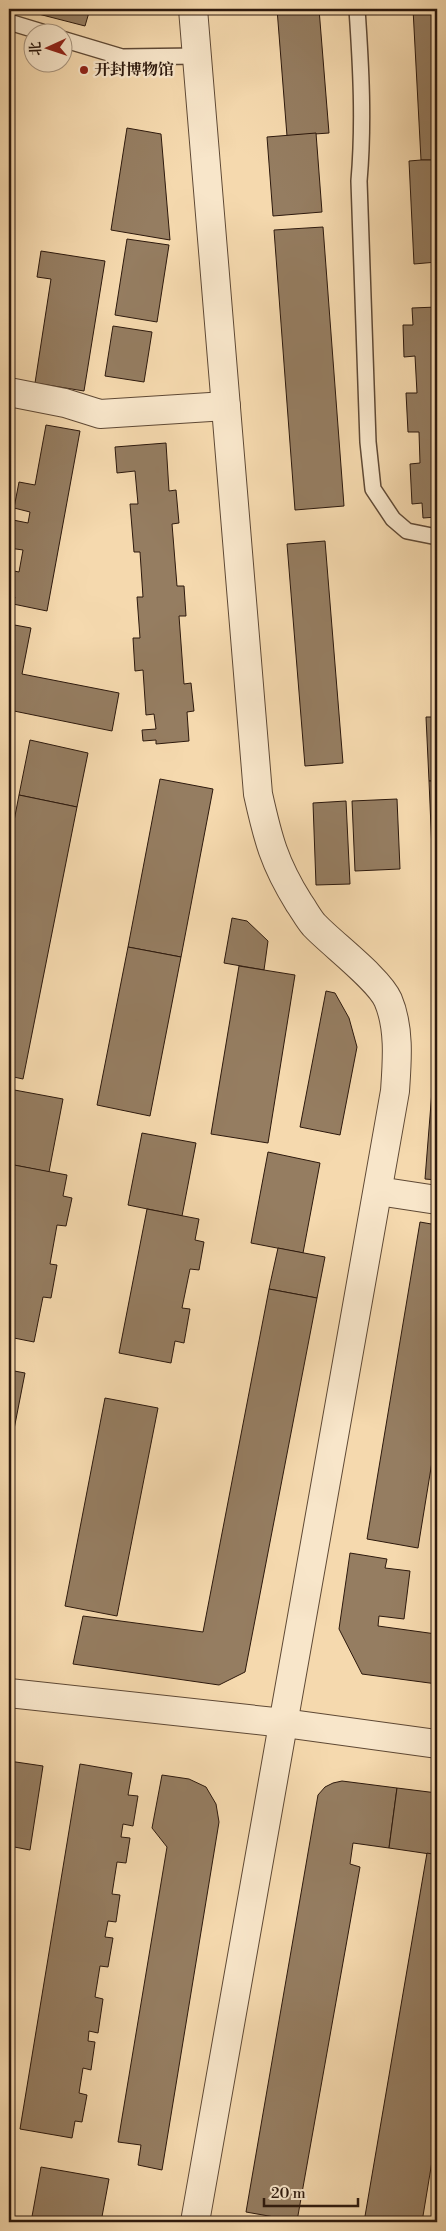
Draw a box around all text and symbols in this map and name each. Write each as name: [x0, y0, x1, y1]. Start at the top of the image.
north arrow: [22, 22, 72, 72]
text: 北: [27, 41, 45, 56]
place label: 开封博物馆: [94, 60, 174, 80]
marker: 开封博物馆: [78, 64, 90, 76]
scale bar: [264, 2176, 357, 2208]
text: 20 m: [271, 2184, 306, 2203]

